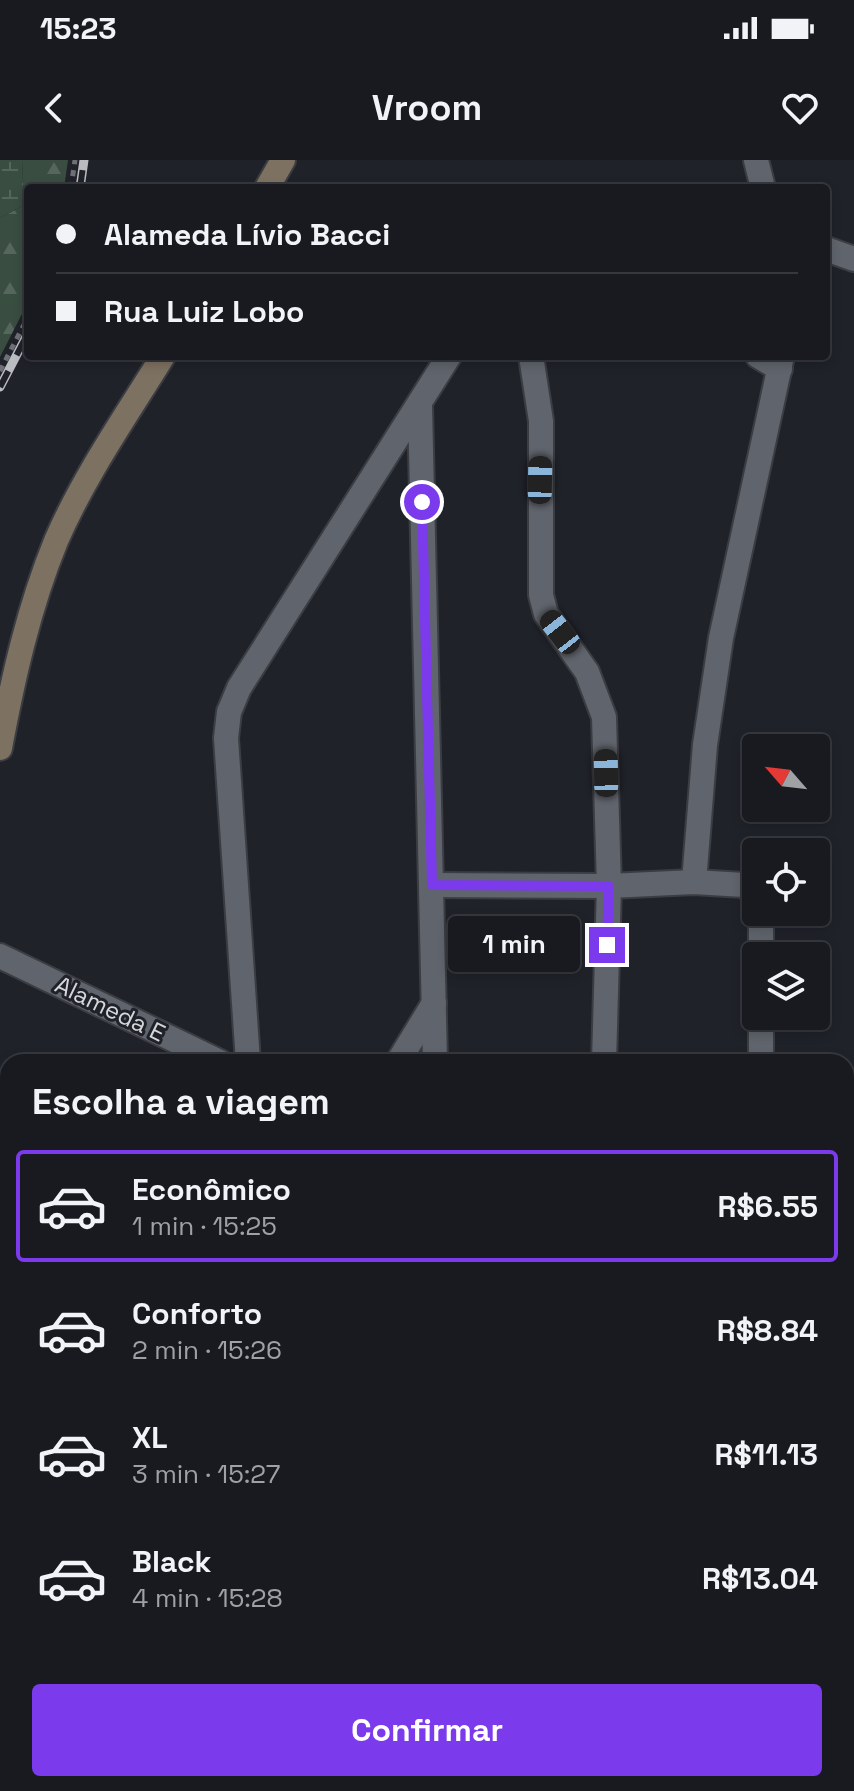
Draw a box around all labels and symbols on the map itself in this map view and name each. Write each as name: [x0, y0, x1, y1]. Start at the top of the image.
car: [528, 456, 552, 504]
route start: [404, 484, 440, 520]
car: [536, 606, 584, 658]
north arrow: [742, 734, 830, 822]
car: [594, 749, 618, 797]
callout: 1 min: [447, 917, 579, 973]
route end: [589, 927, 625, 963]
street label: Alameda E: [50, 969, 170, 1048]

